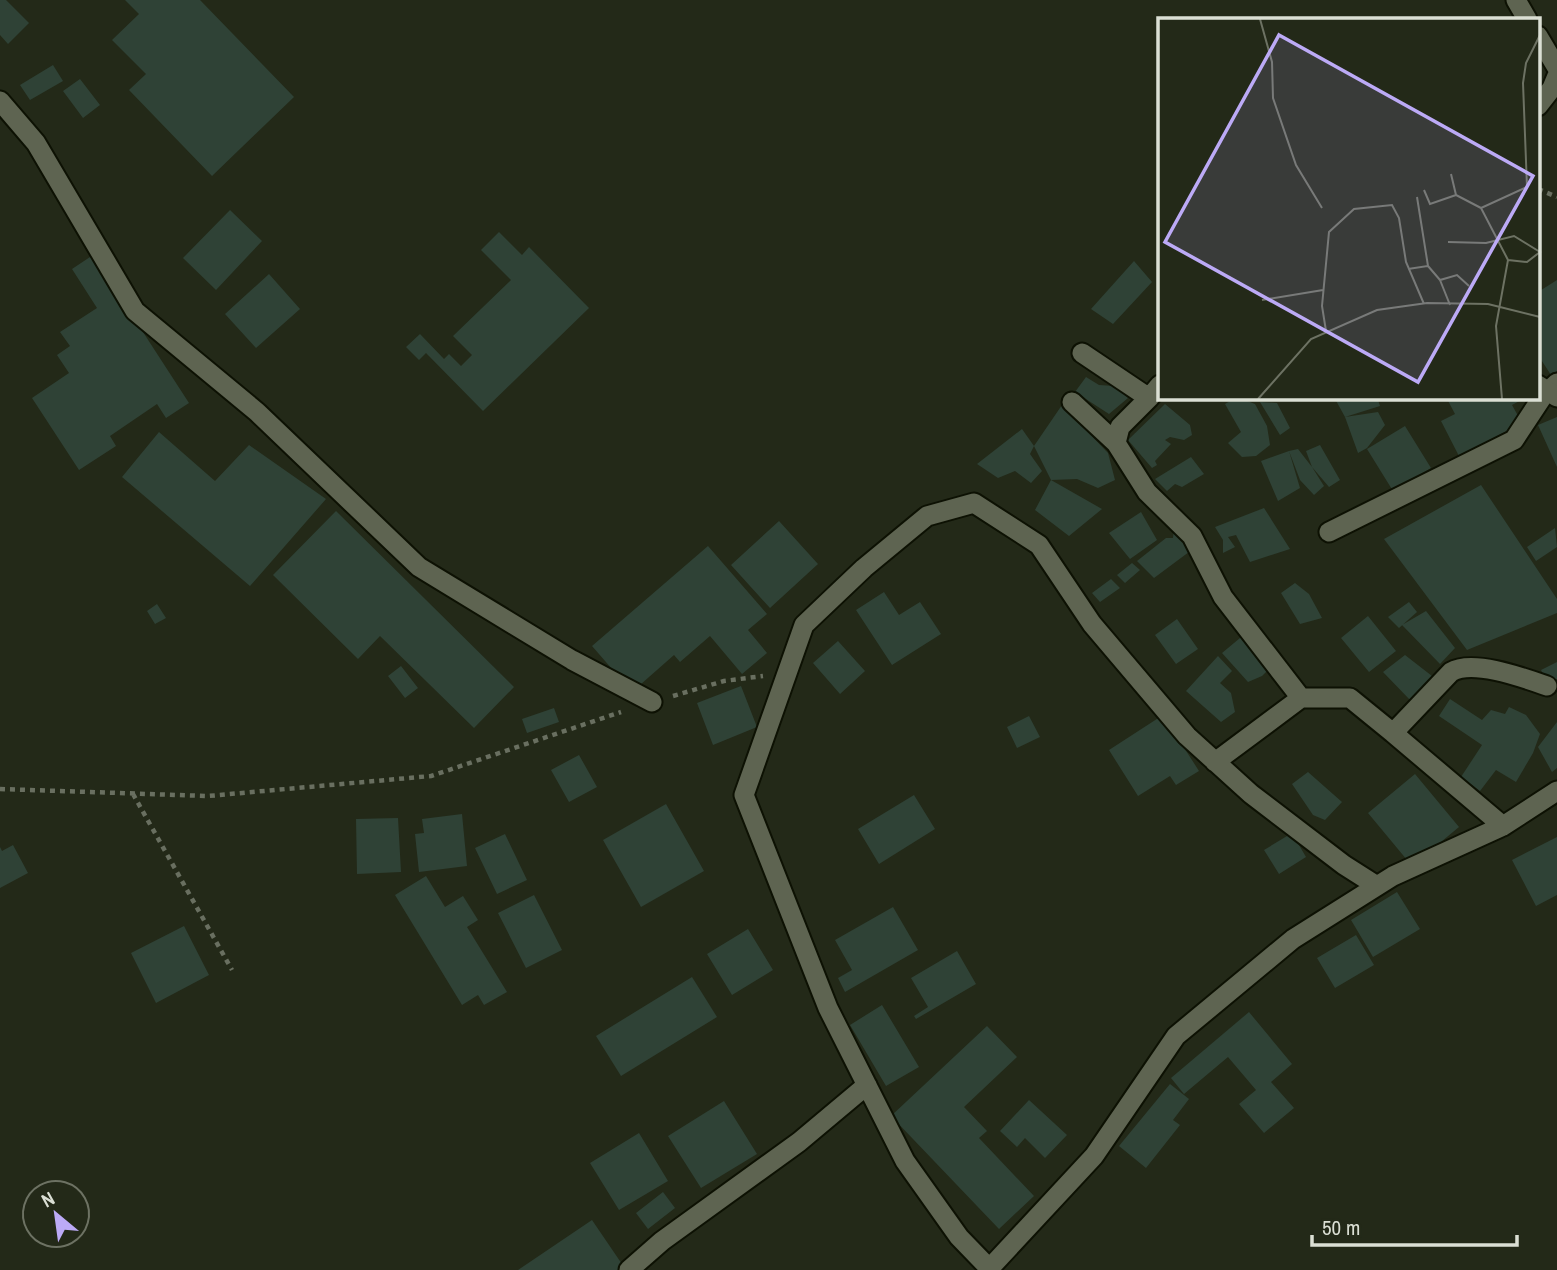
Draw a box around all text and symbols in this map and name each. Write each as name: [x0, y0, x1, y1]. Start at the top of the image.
inset map: [1158, 18, 1540, 399]
north arrow: [21, 1179, 91, 1249]
text: N: [37, 1185, 59, 1213]
scale bar: [1312, 1204, 1517, 1248]
text: 50 m: [1322, 1213, 1360, 1242]

